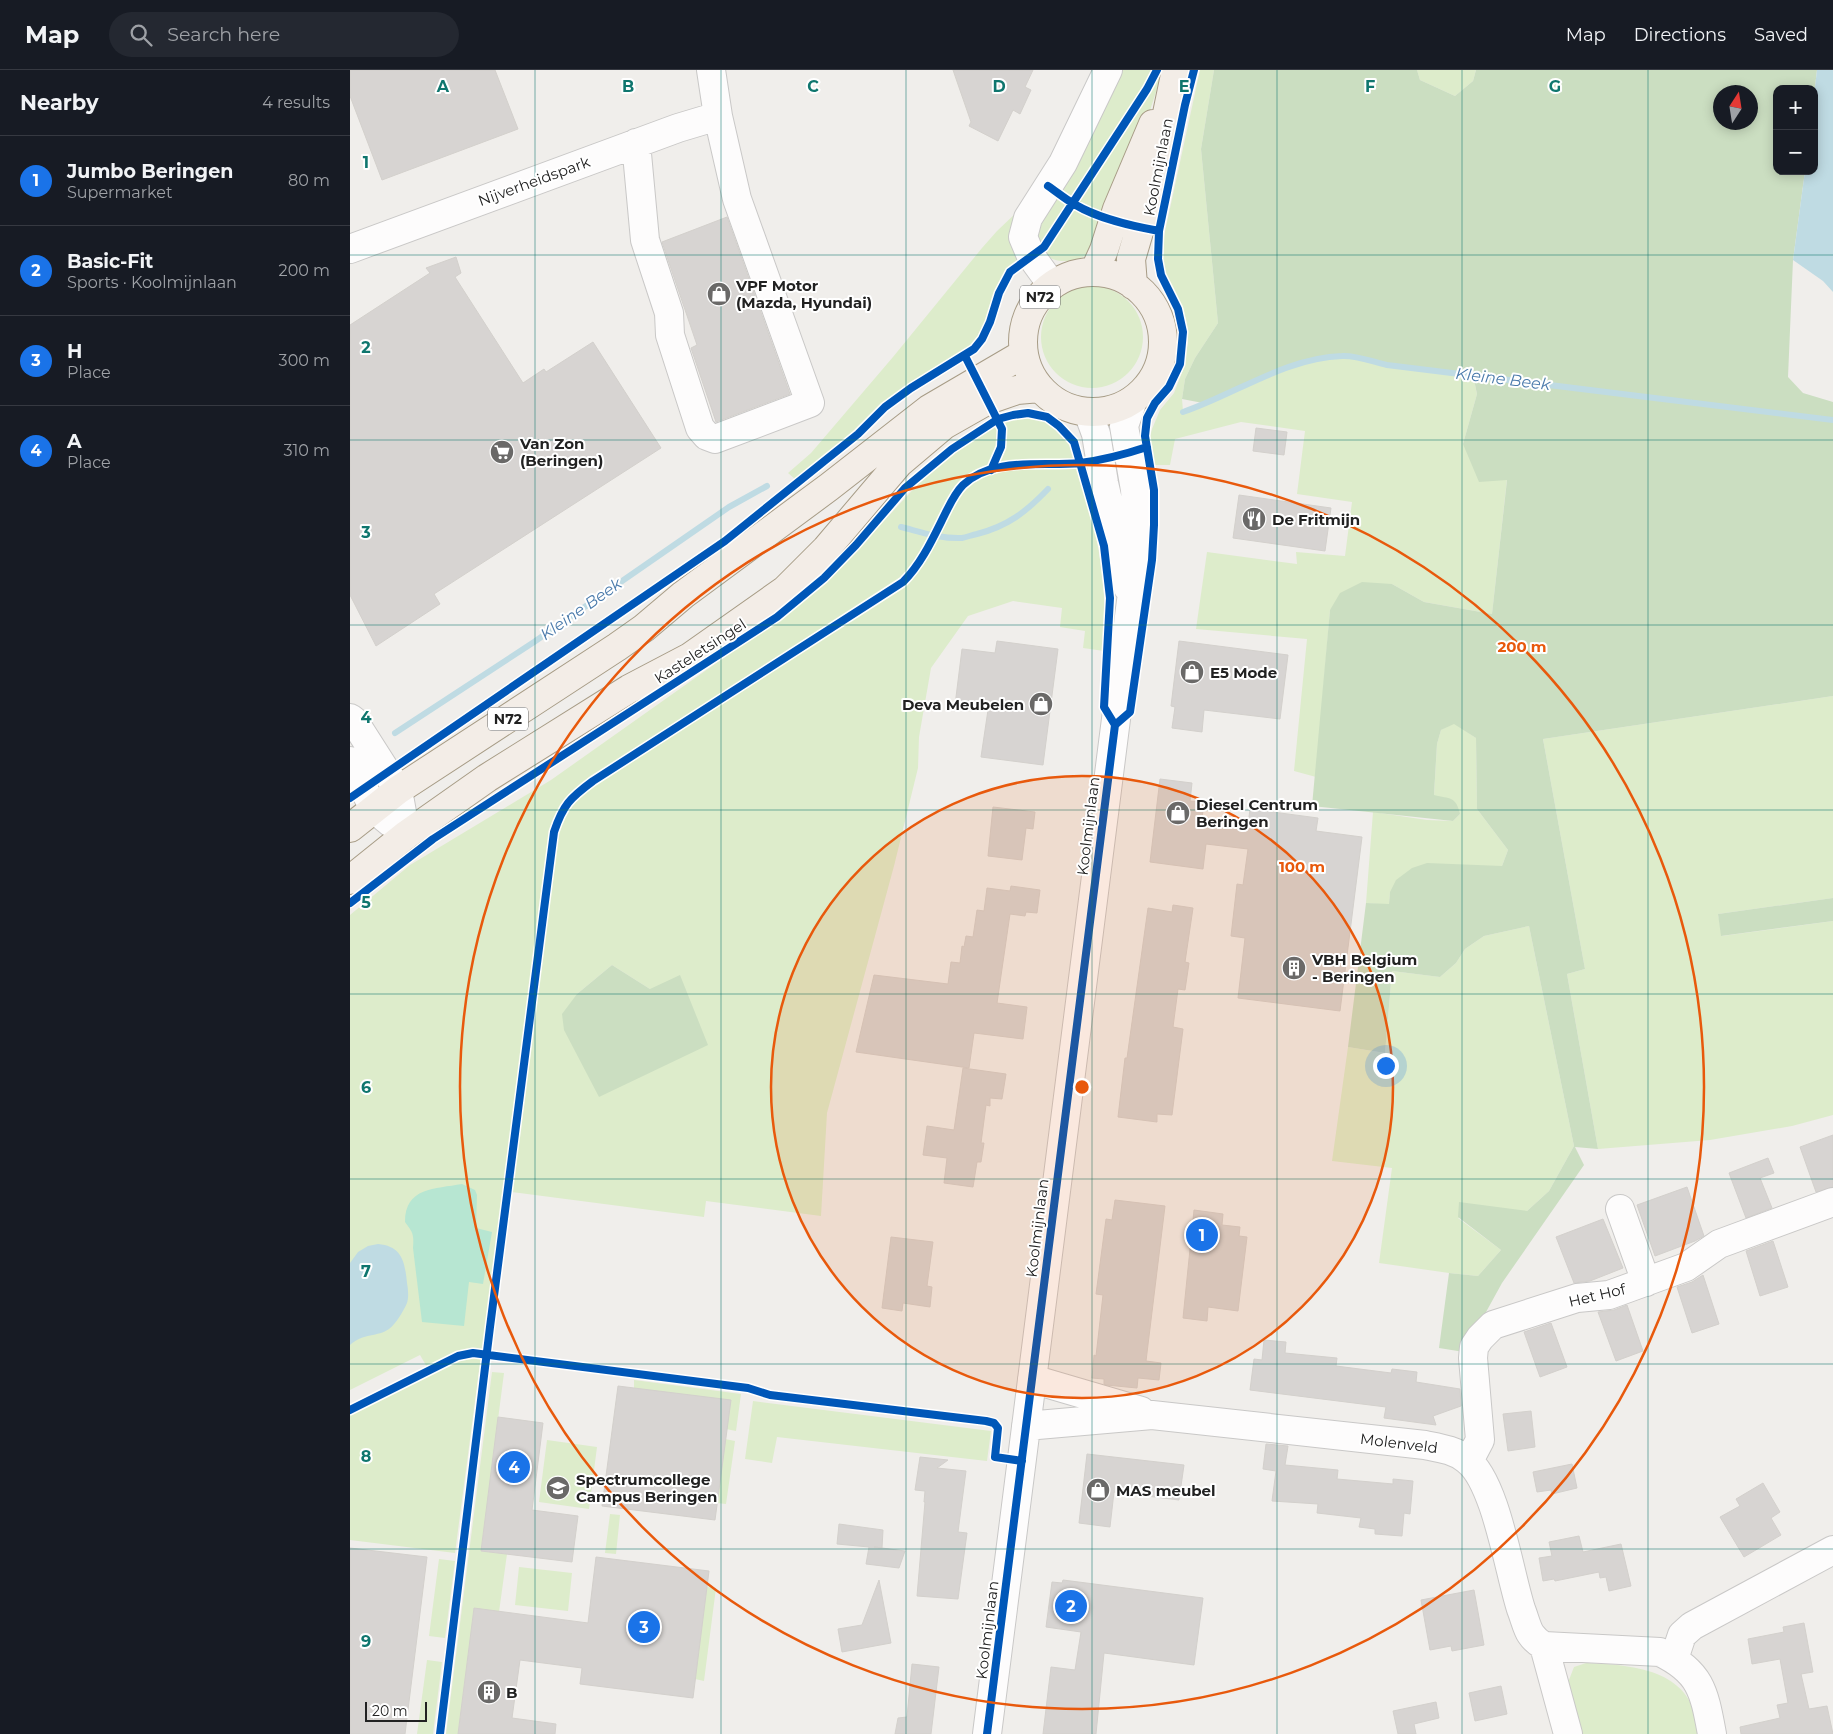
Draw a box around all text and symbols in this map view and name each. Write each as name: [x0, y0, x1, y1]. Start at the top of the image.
search box: [109, 12, 459, 57]
text: Map: [25, 20, 79, 49]
icon: search: [127, 21, 155, 49]
text: Search here: [167, 23, 280, 46]
text: Map: [1566, 24, 1606, 46]
text: Directions: [1634, 24, 1726, 46]
text: Saved: [1754, 24, 1808, 46]
text: A: [436, 77, 450, 96]
text: B: [622, 77, 634, 96]
text: C: [807, 77, 819, 96]
text: D: [992, 77, 1006, 96]
text: E: [1179, 77, 1189, 96]
text: F: [1365, 77, 1375, 96]
text: G: [1549, 77, 1561, 96]
north arrow: [1713, 85, 1758, 130]
map controls: [1773, 85, 1818, 175]
button: +: [1773, 85, 1818, 130]
text: Nearby: [20, 90, 99, 115]
text: 4 results: [262, 93, 330, 112]
street label: Koolmijnlaan: [1139, 116, 1177, 218]
button: −: [1773, 130, 1818, 175]
street label: Nijverheidspark: [475, 152, 593, 210]
text: 1: [363, 153, 369, 172]
text: Jumbo Beringen: [67, 160, 233, 183]
text: 1: [33, 171, 39, 190]
text: 80 m: [288, 171, 330, 190]
text: Supermarket: [67, 183, 173, 202]
text: Basic-Fit: [67, 250, 153, 273]
text: 2: [31, 261, 41, 280]
text: 200 m: [279, 261, 330, 280]
text: Sports · Koolmijnlaan: [67, 273, 237, 292]
place label: VPF Motor (Mazda, Hyundai): [735, 276, 872, 312]
shop icon: VPF Motor (Mazda, Hyundai): [706, 281, 732, 307]
road number: N72: [1020, 286, 1060, 308]
text: 2: [361, 338, 371, 357]
text: H: [67, 340, 82, 363]
text: 3: [31, 351, 41, 370]
text: 300 m: [279, 351, 330, 370]
text: Place: [67, 363, 111, 382]
water label: Kleine Beek: [1455, 364, 1553, 394]
text: A: [67, 430, 82, 453]
place label: Van Zon (Beringen): [519, 434, 603, 470]
supermarket icon: Van Zon (Beringen): [489, 439, 515, 465]
text: 4: [30, 441, 42, 460]
text: 310 m: [283, 441, 330, 460]
text: Place: [67, 453, 111, 472]
restaurant icon: De Fritmijn: [1241, 506, 1267, 532]
place label: De Fritmijn: [1272, 510, 1360, 529]
text: 3: [360, 523, 371, 542]
water label: Kleine Beek: [537, 573, 627, 644]
street label: Kasteletsingel: [651, 614, 749, 688]
text: 200 m: [1497, 637, 1547, 656]
shop icon: E5 Mode: [1179, 659, 1205, 685]
place label: E5 Mode: [1210, 663, 1277, 682]
shop icon: Deva Meubelen: [1028, 691, 1054, 717]
place label: Deva Meubelen: [902, 695, 1024, 714]
text: 4: [360, 708, 372, 727]
road number: N72: [488, 708, 528, 731]
street label: Koolmijnlaan: [1073, 776, 1103, 876]
place label: Diesel Centrum Beringen: [1196, 795, 1318, 831]
shop icon: Diesel Centrum Beringen: [1165, 800, 1191, 826]
text: 100 m: [1279, 857, 1325, 876]
text: 5: [361, 893, 371, 912]
place label: VBH Belgium - Beringen: [1311, 950, 1417, 986]
building icon: VBH Belgium - Beringen: [1281, 955, 1307, 981]
your location: [1373, 1053, 1399, 1079]
text: 6: [361, 1078, 371, 1097]
centre of rings: [1073, 1078, 1091, 1096]
street label: Koolmijnlaan: [1022, 1178, 1052, 1278]
pin: 1: [1186, 1216, 1218, 1254]
text: 7: [361, 1262, 371, 1281]
street label: Het Hof: [1567, 1279, 1628, 1311]
street label: Molenveld: [1359, 1429, 1439, 1457]
text: 8: [361, 1447, 371, 1466]
pin: 4: [498, 1448, 530, 1486]
place label: Spectrumcollege Campus Beringen: [576, 1470, 717, 1506]
school or university icon: Spectrumcollege Campus Beringen: [545, 1475, 571, 1501]
shop icon: MAS meubel: [1085, 1477, 1111, 1503]
place label: MAS meubel: [1116, 1481, 1216, 1500]
street label: Koolmijnlaan: [972, 1580, 1002, 1680]
pin: 2: [1055, 1587, 1087, 1625]
pin: 3: [628, 1608, 660, 1646]
text: 9: [361, 1632, 371, 1651]
building icon: B: [476, 1679, 502, 1705]
place label: B: [506, 1683, 517, 1702]
scale bar: [365, 1699, 428, 1722]
text: 20 m: [372, 1702, 408, 1720]

